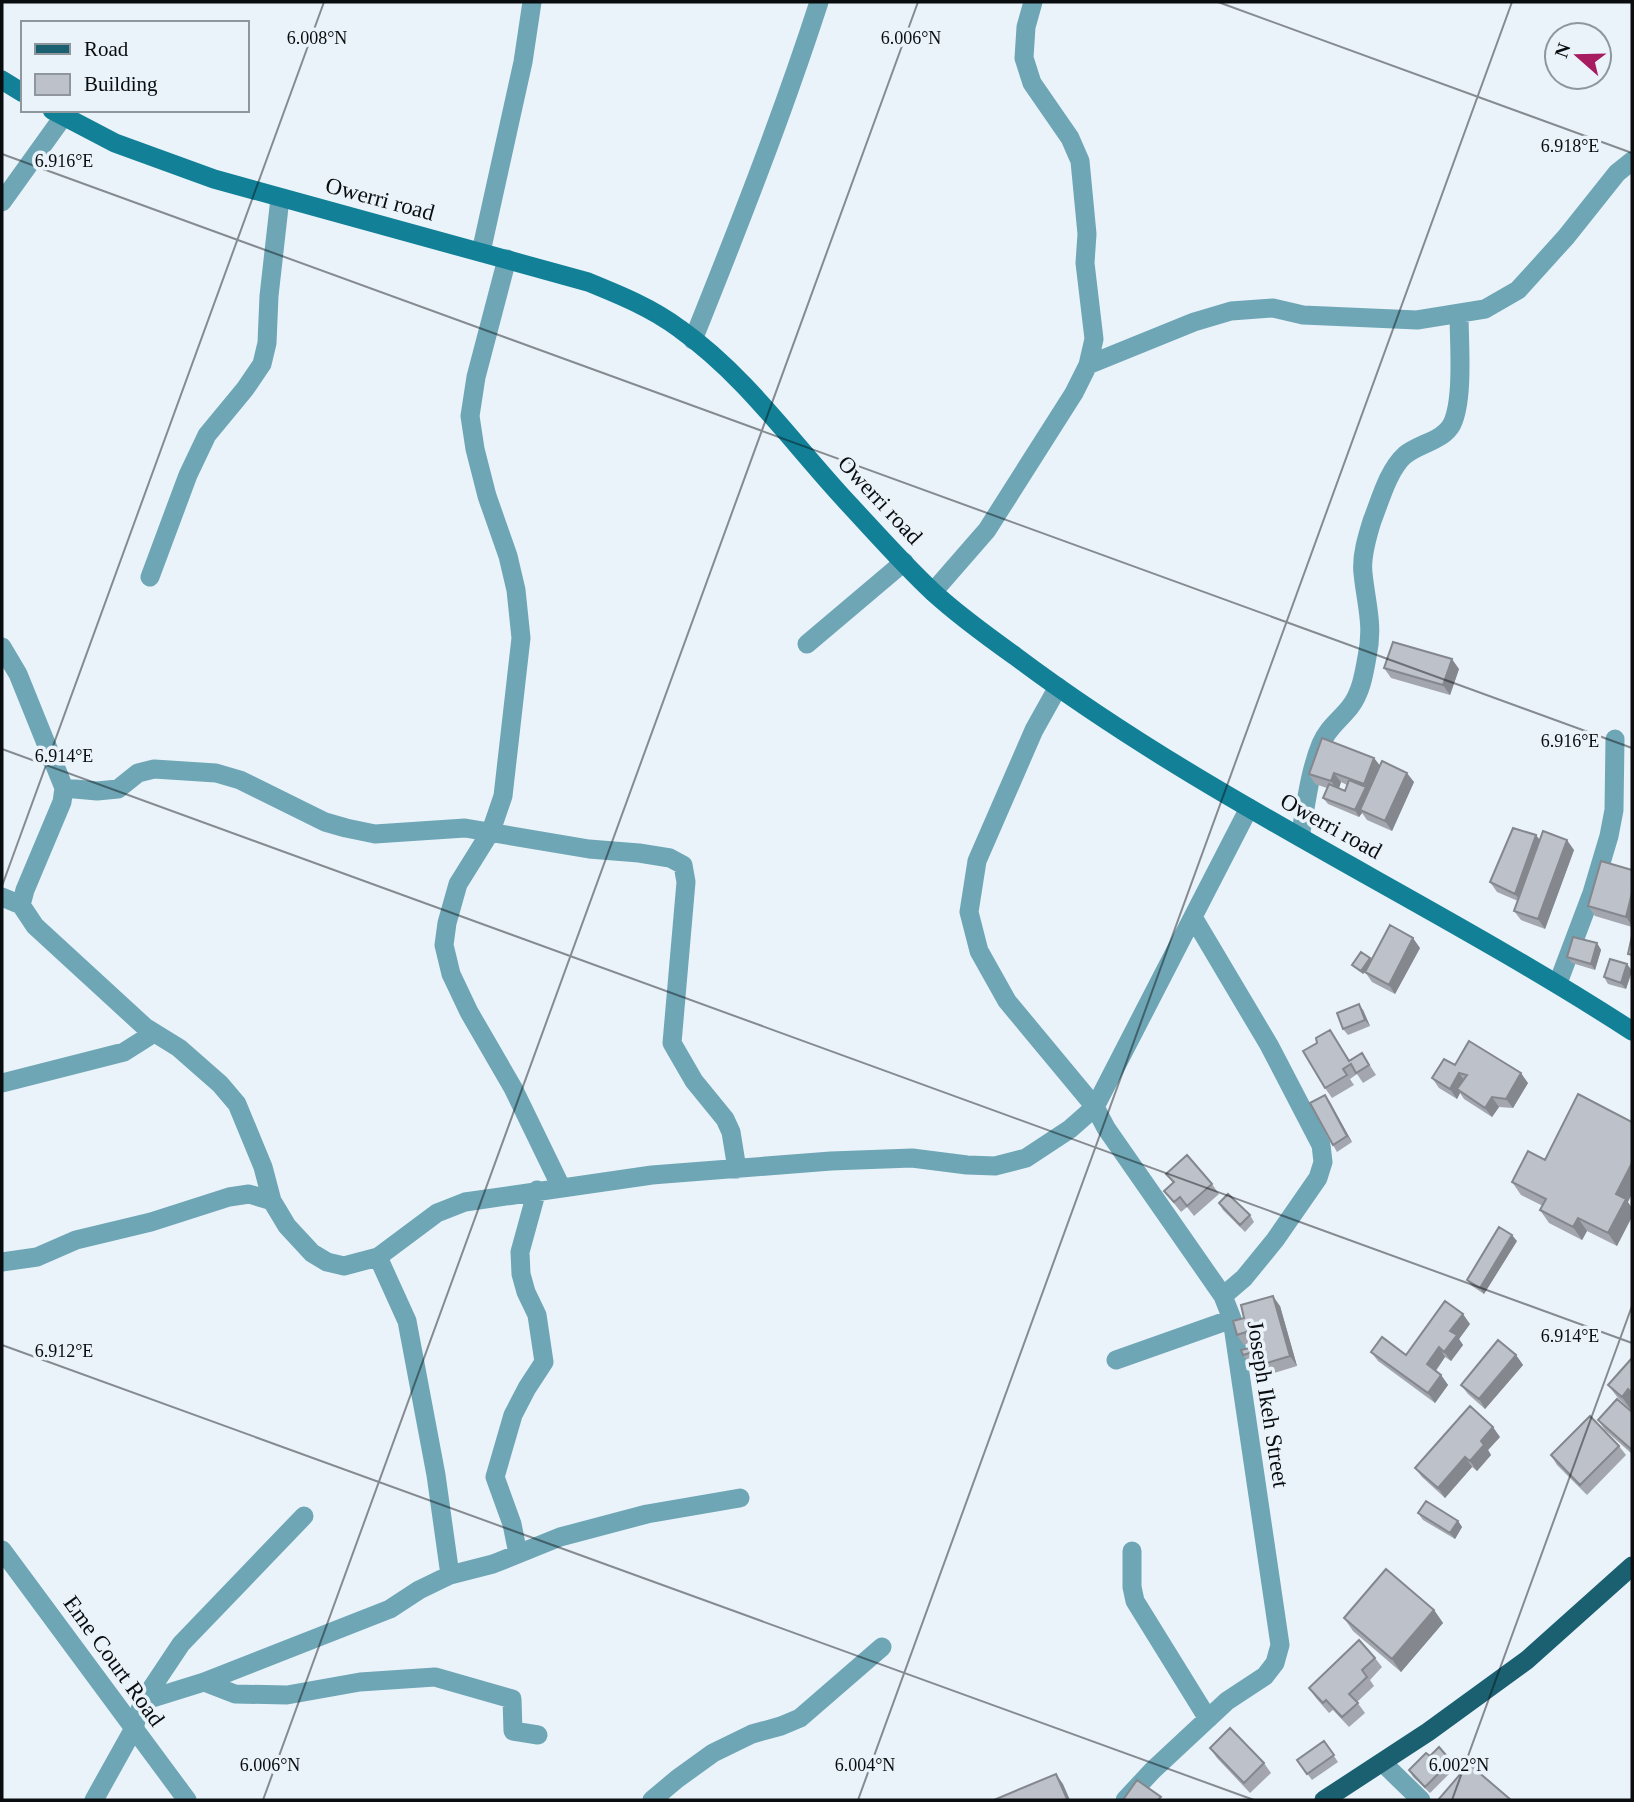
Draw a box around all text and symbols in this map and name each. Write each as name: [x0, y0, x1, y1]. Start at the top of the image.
legend: [21, 21, 248, 112]
north arrow: [1543, 21, 1613, 91]
text: 6.008°N: [287, 28, 347, 48]
text: 6.006°N: [881, 28, 941, 48]
text: Road: [84, 37, 129, 61]
text: N: [1550, 40, 1575, 60]
text: Building: [84, 72, 158, 96]
text: 6.918°E: [1541, 136, 1599, 156]
text: 6.916°E: [35, 151, 93, 171]
street label: Owerri road: [323, 172, 438, 226]
street label: Owerri road: [833, 451, 928, 550]
text: 6.916°E: [1541, 731, 1599, 751]
text: 6.914°E: [35, 746, 93, 766]
street label: Owerri road: [1276, 788, 1386, 864]
street label: Joseph Ikeh Street: [1242, 1319, 1294, 1490]
text: 6.914°E: [1541, 1326, 1599, 1346]
text: 6.912°E: [35, 1341, 93, 1361]
street label: Eme Court Road: [58, 1591, 170, 1731]
text: 6.006°N: [240, 1755, 300, 1775]
text: 6.004°N: [835, 1755, 895, 1775]
text: 6.002°N: [1429, 1755, 1489, 1775]

